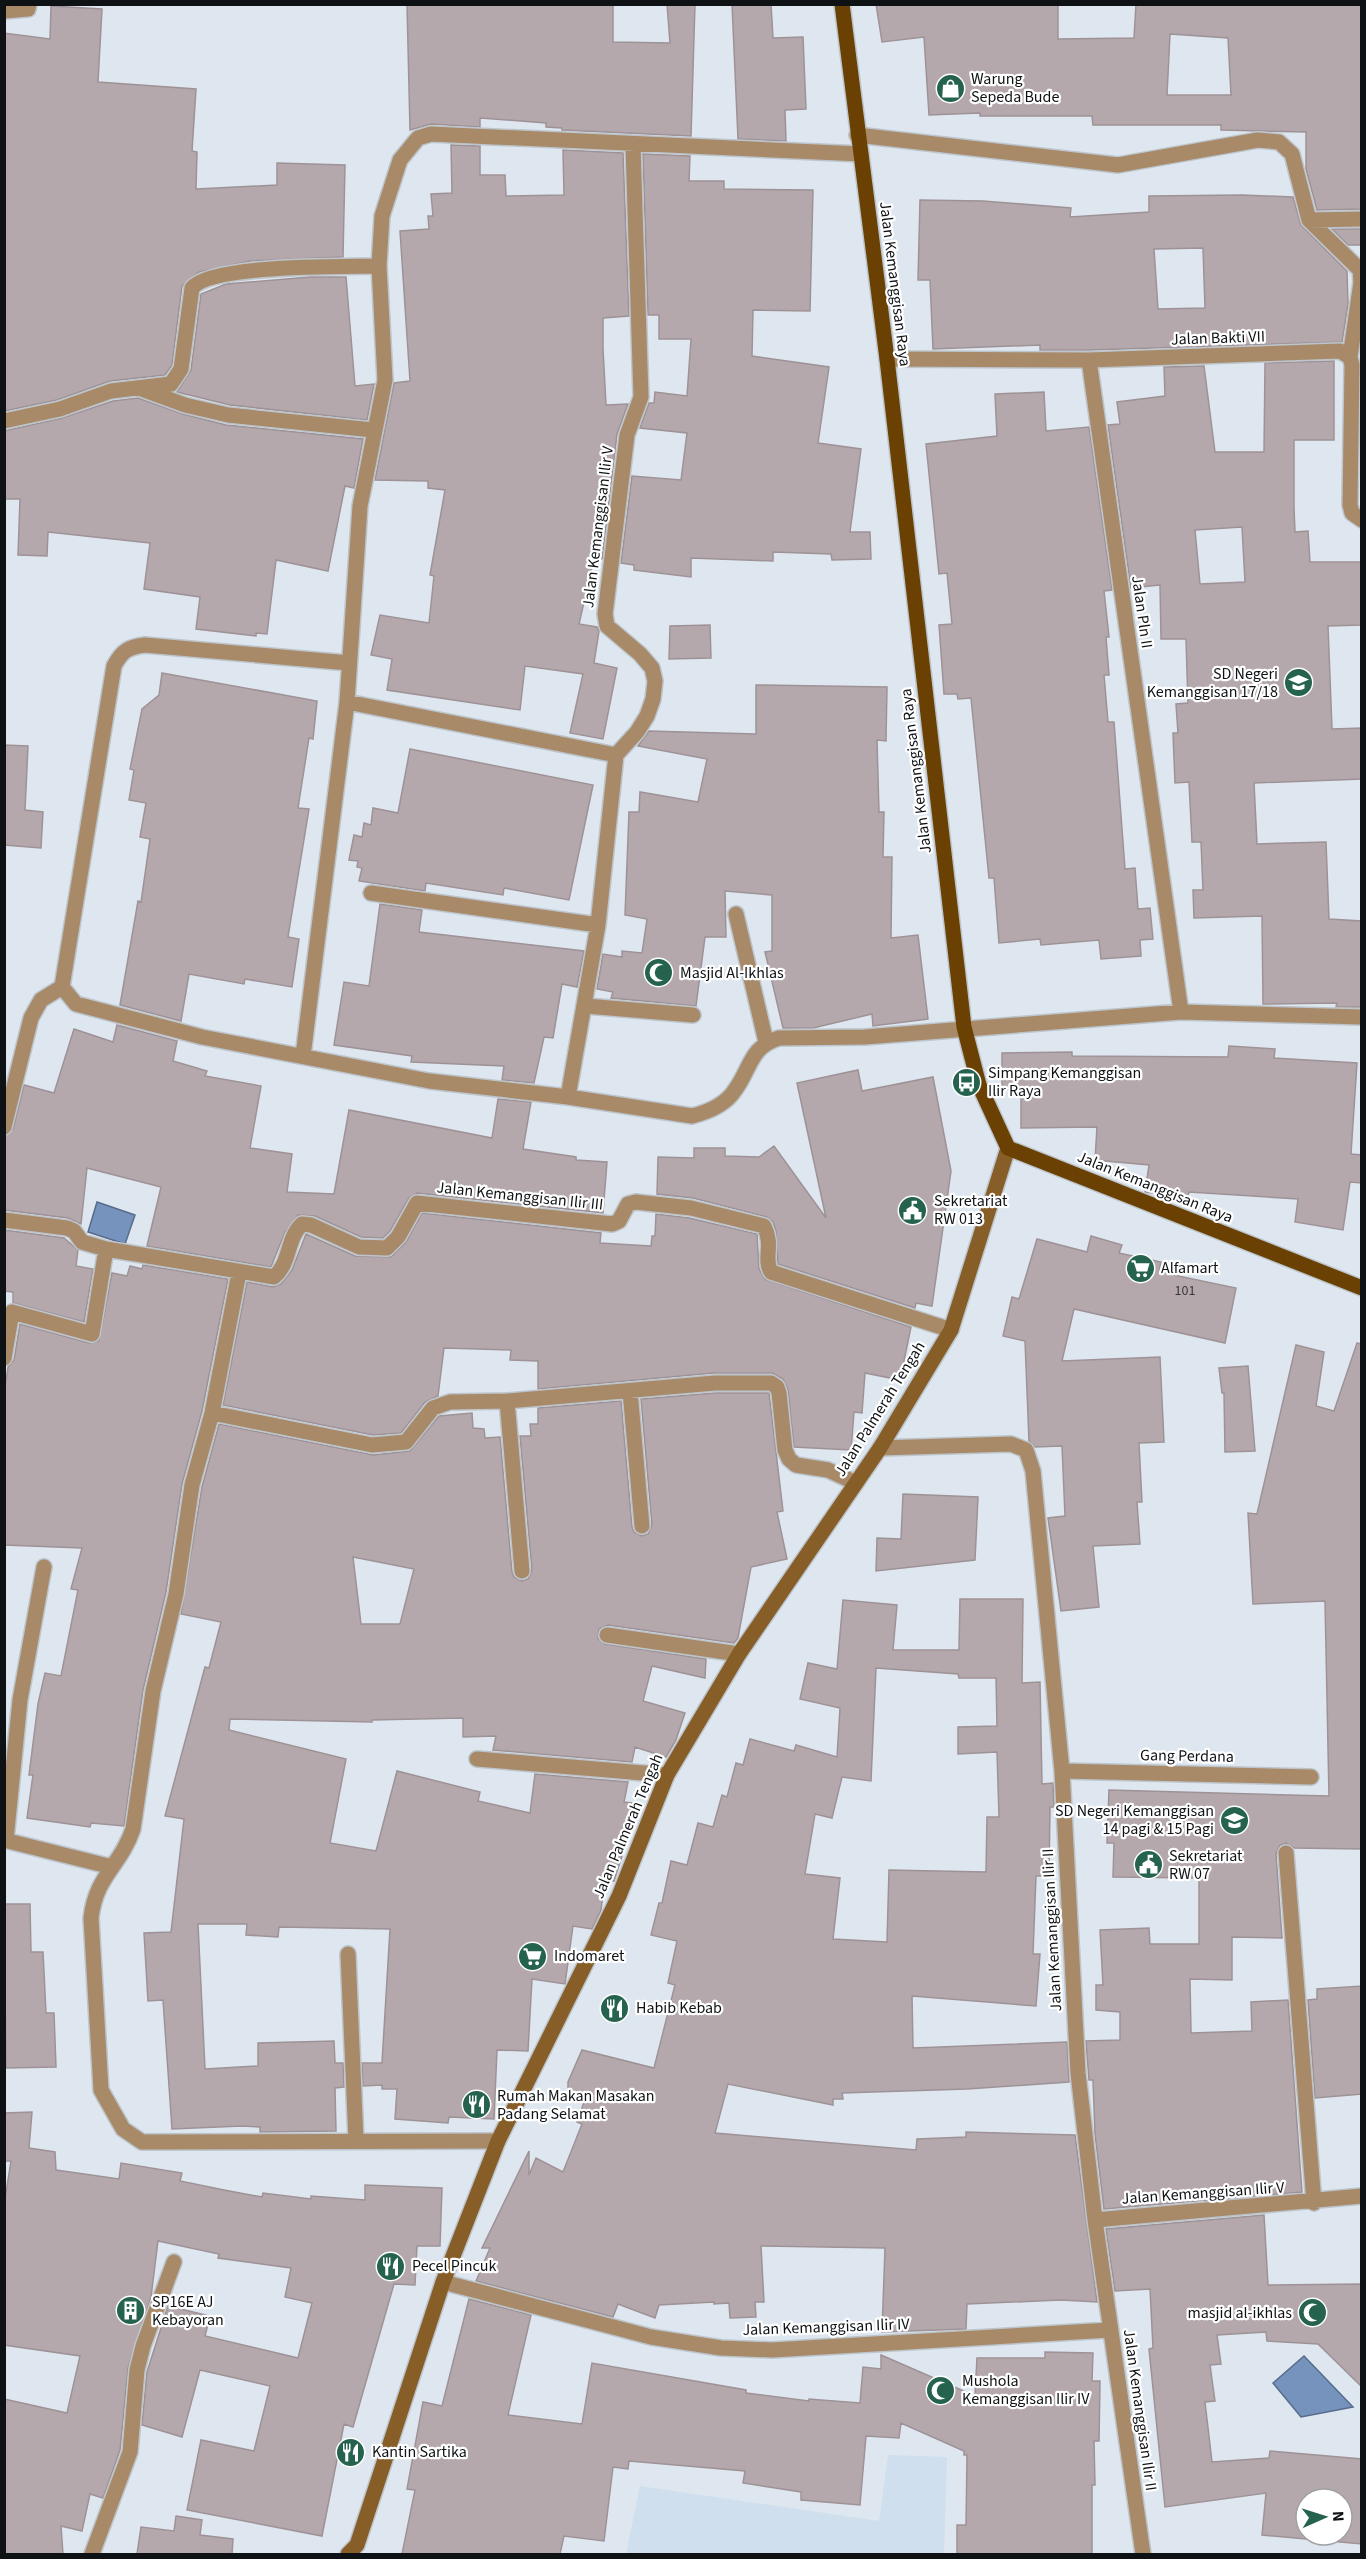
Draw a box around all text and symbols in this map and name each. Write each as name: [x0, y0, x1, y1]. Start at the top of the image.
place label: Warung Sepeda Bude: [971, 68, 1059, 108]
shop icon: Warung Sepeda Bude: [934, 72, 966, 104]
street label: Jalan Kemanggisan Raya: [874, 200, 916, 368]
street label: Jalan Bakti VII: [1171, 325, 1265, 351]
street label: Jalan Kemanggisan Ilir V: [577, 444, 619, 609]
street label: Jalan Pln II: [1126, 574, 1158, 650]
place label: SD Negeri Kemanggisan 17/18: [1147, 663, 1278, 703]
school or university icon: SD Negeri Kemanggisan 17/18: [1283, 667, 1315, 699]
street label: Jalan Kemanggisan Raya: [895, 687, 937, 855]
mosque icon: Masjid Al-Ikhlas: [643, 957, 675, 989]
place label: Masjid Al-Ikhlas: [680, 962, 784, 984]
place label: Simpang Kemanggisan Ilir Raya: [988, 1062, 1141, 1102]
bus stop icon: Simpang Kemanggisan Ilir Raya: [951, 1066, 983, 1098]
street label: Jalan Kemanggisan Raya: [1074, 1146, 1236, 1228]
street label: Jalan Kemanggisan Ilir III: [436, 1176, 604, 1216]
place label: Sekretariat RW 013: [934, 1190, 1008, 1230]
public building icon: Sekretariat RW 013: [897, 1194, 929, 1226]
supermarket icon: Alfamart: [1124, 1252, 1156, 1284]
place label: Alfamart: [1161, 1257, 1219, 1279]
house number: 101: [1175, 1281, 1195, 1301]
street label: Jalan Palmerah Tengah: [829, 1337, 931, 1481]
street label: Gang Perdana: [1140, 1744, 1234, 1768]
street label: Jalan Palmerah Tengah: [588, 1750, 668, 1902]
place label: SD Negeri Kemanggisan 14 pagi & 15 Pagi: [1055, 1800, 1214, 1840]
school or university icon: SD Negeri Kemanggisan 14 pagi & 15 Pagi: [1219, 1804, 1251, 1836]
place label: Sekretariat RW 07: [1169, 1845, 1243, 1885]
street label: Jalan Kemanggisan Ilir II: [1037, 1848, 1067, 2012]
public building icon: Sekretariat RW 07: [1132, 1849, 1164, 1881]
supermarket icon: Indomaret: [517, 1940, 549, 1972]
place label: Indomaret: [554, 1945, 625, 1967]
restaurant icon: Habib Kebab: [599, 1992, 631, 2024]
place label: Habib Kebab: [636, 1997, 722, 2019]
place label: Rumah Makan Masakan Padang Selamat: [497, 2085, 655, 2125]
restaurant icon: Rumah Makan Masakan Padang Selamat: [460, 2089, 492, 2121]
street label: Jalan Kemanggisan Ilir V: [1121, 2176, 1286, 2210]
restaurant icon: Pecel Pincuk: [375, 2250, 407, 2282]
place label: Pecel Pincuk: [412, 2255, 497, 2277]
place label: SP16E AJ Kebayoran: [152, 2291, 224, 2331]
building icon: SP16E AJ Kebayoran: [115, 2295, 147, 2327]
mosque icon: masjid al-ikhlas: [1297, 2297, 1329, 2329]
place label: masjid al-ikhlas: [1187, 2302, 1292, 2324]
street label: Jalan Kemanggisan Ilir IV: [742, 2313, 911, 2341]
street label: Jalan Kemanggisan Ilir II: [1118, 2328, 1162, 2492]
place label: Mushola Kemanggisan Ilir IV: [962, 2370, 1090, 2410]
mosque icon: Mushola Kemanggisan Ilir IV: [925, 2374, 957, 2406]
restaurant icon: Kantin Sartika: [335, 2436, 367, 2468]
place label: Kantin Sartika: [372, 2441, 467, 2463]
north arrow: [1294, 2487, 1354, 2547]
text: N: [1327, 2510, 1349, 2522]

